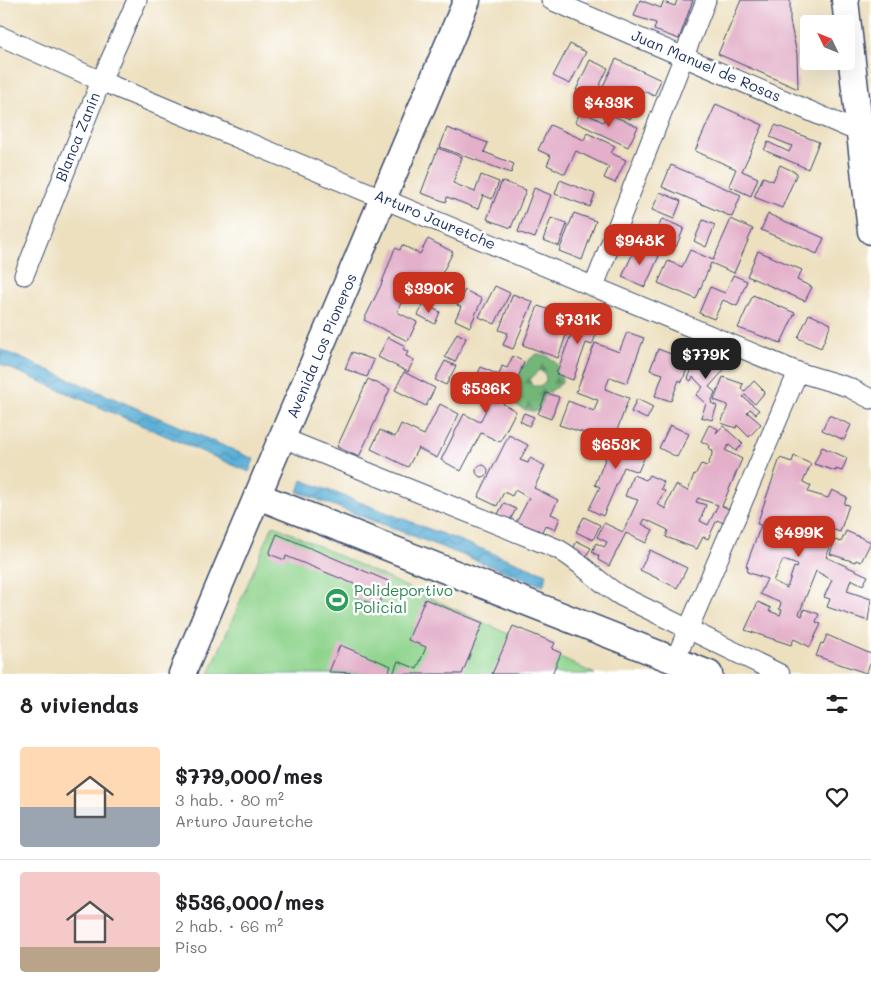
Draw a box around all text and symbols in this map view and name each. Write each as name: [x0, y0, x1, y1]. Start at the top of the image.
north arrow: [800, 15, 855, 70]
map controls: [800, 15, 855, 70]
street label: Juan Manuel de Rosas: [629, 24, 784, 106]
pin: $433K: [574, 86, 644, 128]
street label: Blanca Zanín: [50, 89, 104, 184]
text: $433K: [584, 91, 634, 112]
street label: Arturo Jauretche: [372, 185, 499, 254]
pin: $948K: [605, 224, 675, 266]
text: $948K: [615, 229, 665, 250]
street label: Avenida Los Pioneros: [281, 270, 361, 421]
pin: $390K: [394, 272, 464, 314]
text: $390K: [404, 277, 454, 298]
pin: $731K: [543, 302, 613, 345]
text: $731K: [555, 308, 601, 329]
pin: $779K: [671, 338, 741, 380]
text: $779K: [682, 343, 730, 364]
pin: $536K: [451, 372, 521, 414]
text: $536K: [461, 377, 511, 398]
pin: $653K: [581, 428, 651, 470]
text: $653K: [591, 433, 641, 454]
pin: $499K: [764, 516, 834, 558]
text: $499K: [774, 521, 824, 542]
place label: Polideportivo Policial: [354, 580, 453, 617]
sports icon: Polideportivo Policial: [324, 587, 350, 613]
icon: filters: [823, 690, 851, 718]
text: 8 viviendas: [20, 691, 139, 718]
text: $779,000/mes: [175, 762, 323, 789]
icon: home: [60, 767, 120, 827]
icon: heart: [823, 783, 851, 811]
text: 3 hab. · 80 m²: [175, 789, 284, 810]
text: Arturo Jauretche: [175, 810, 313, 831]
text: $536,000/mes: [175, 888, 325, 915]
icon: home: [60, 892, 120, 952]
icon: heart: [823, 908, 851, 936]
text: 2 hab. · 66 m²: [175, 915, 283, 936]
text: Piso: [175, 936, 207, 957]

